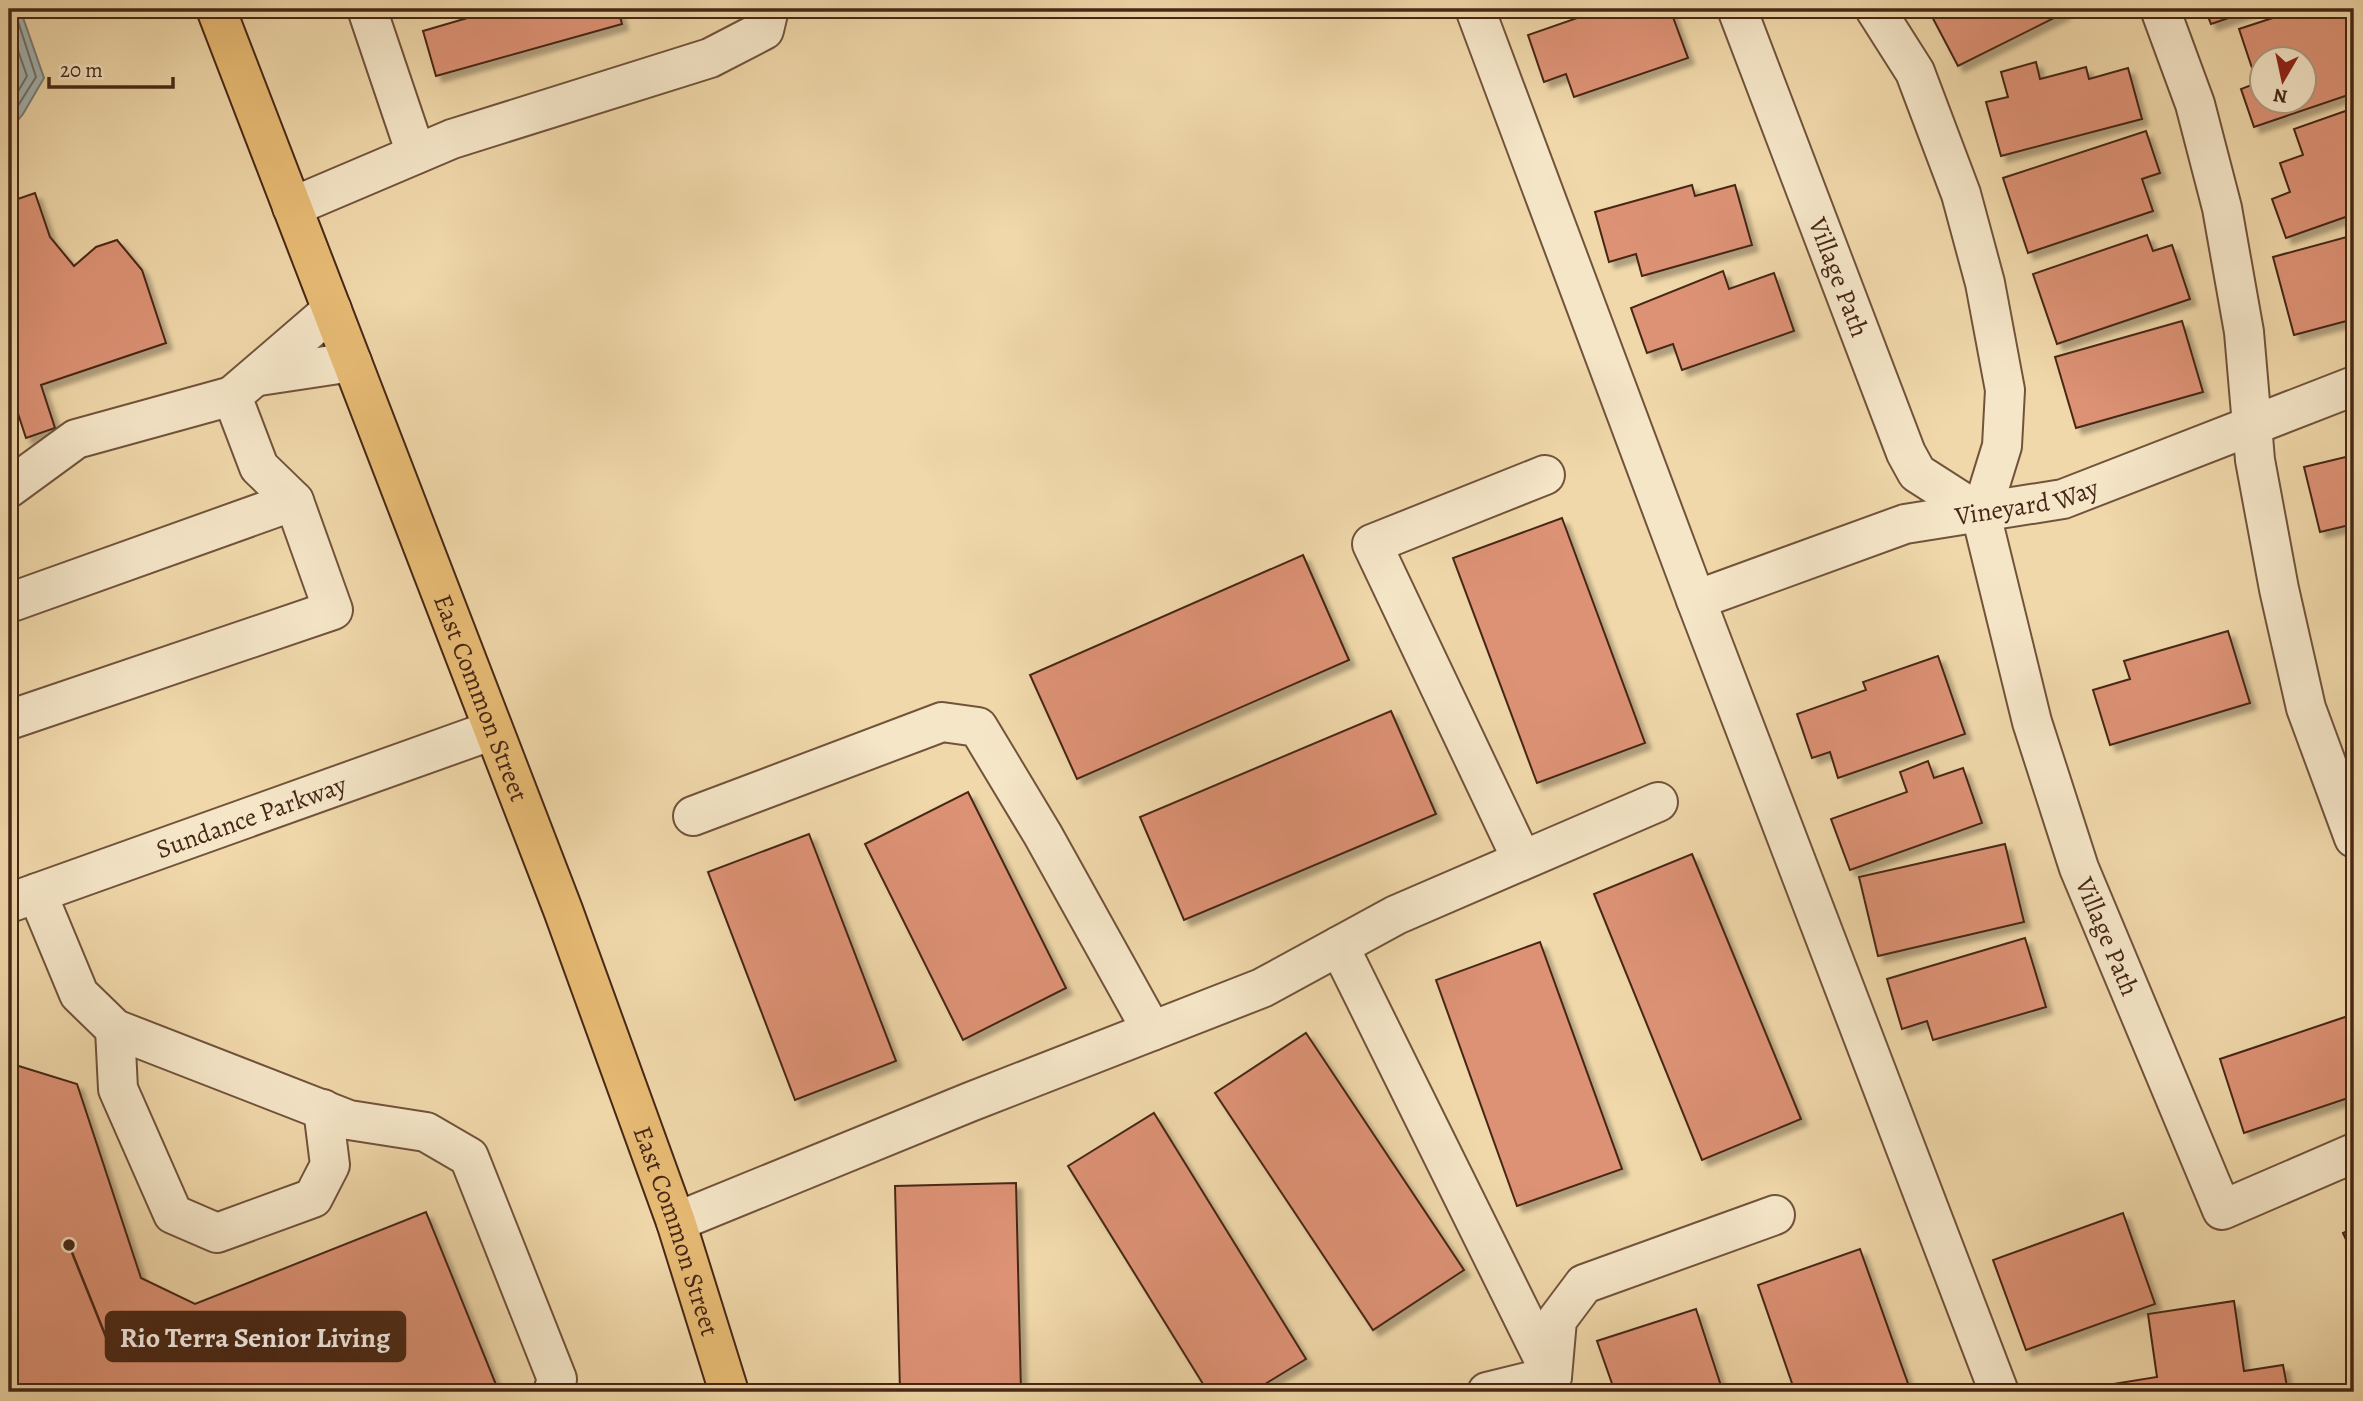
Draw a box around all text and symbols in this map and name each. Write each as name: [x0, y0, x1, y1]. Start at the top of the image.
scale bar: [49, 46, 173, 90]
north arrow: [2248, 46, 2318, 116]
text: 20 m: [60, 56, 103, 84]
text: N: [2271, 82, 2289, 110]
street label: Village Path: [1800, 212, 1877, 342]
street label: Vineyard Way: [1952, 470, 2104, 534]
street label: East Common Street: [425, 589, 537, 807]
street label: Sundance Parkway: [151, 767, 352, 867]
street label: Village Path: [2066, 871, 2148, 1001]
street label: East Common Street: [625, 1121, 728, 1341]
callout: Rio Terra Senior Living: [106, 1312, 405, 1361]
text: Rio Terra Senior Living: [120, 1319, 391, 1357]

